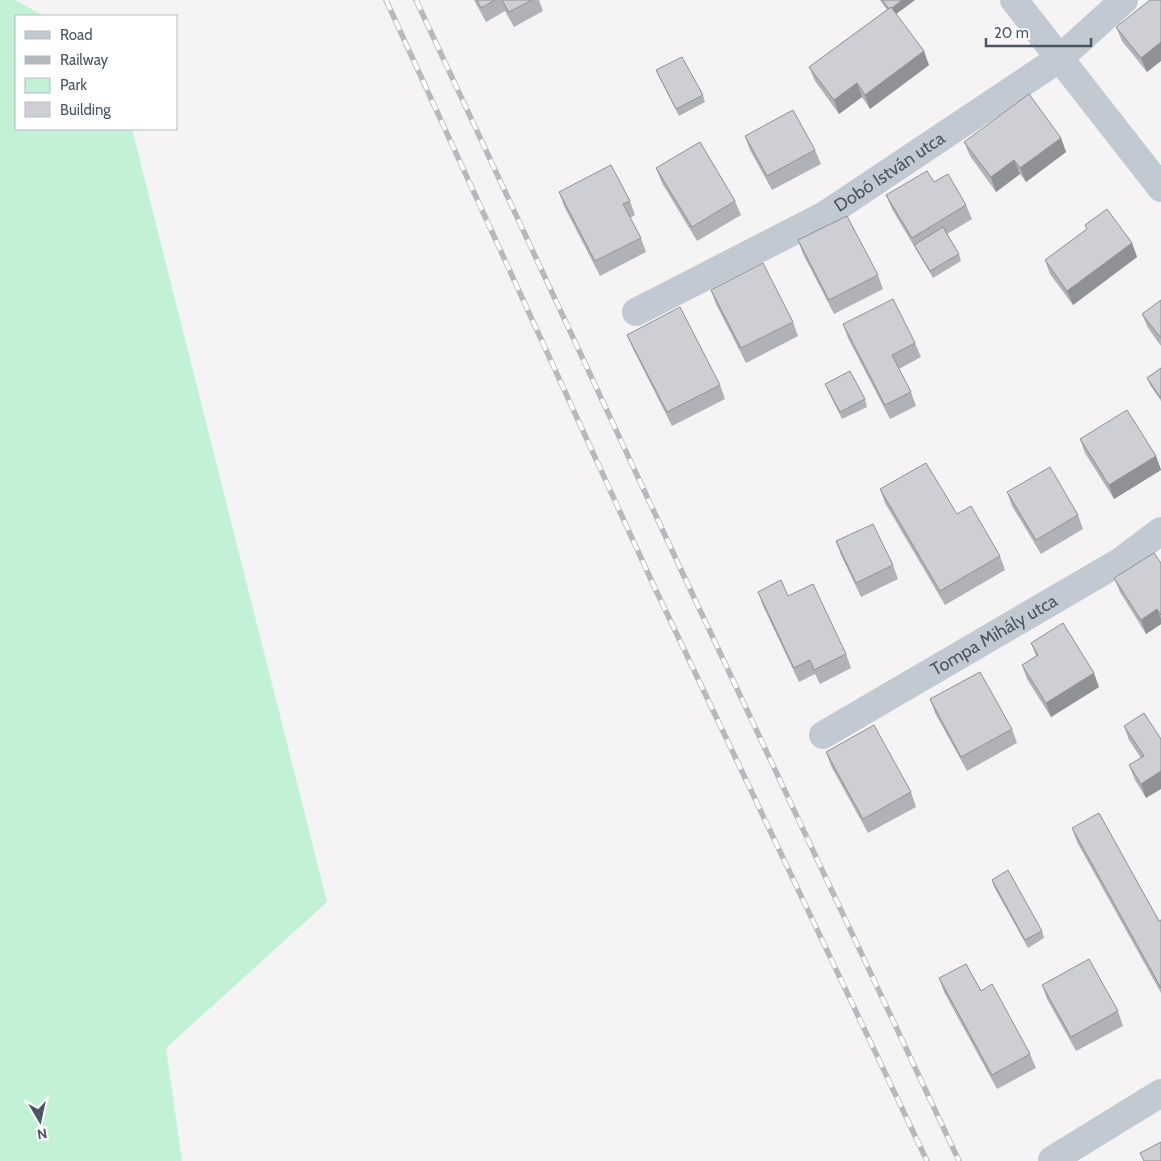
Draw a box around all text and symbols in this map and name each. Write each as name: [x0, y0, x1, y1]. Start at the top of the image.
legend: [15, 15, 178, 130]
scale bar: [986, 15, 1091, 47]
text: 20 m: [994, 24, 1029, 42]
text: Road: [60, 26, 93, 44]
text: Railway: [60, 51, 109, 69]
text: Park: [60, 76, 87, 94]
text: Building: [60, 101, 111, 119]
street label: Dobó István utca: [830, 127, 949, 217]
street label: Tompa Mihály utca: [927, 589, 1062, 681]
north arrow: [15, 1096, 65, 1146]
text: N: [36, 1124, 48, 1144]

